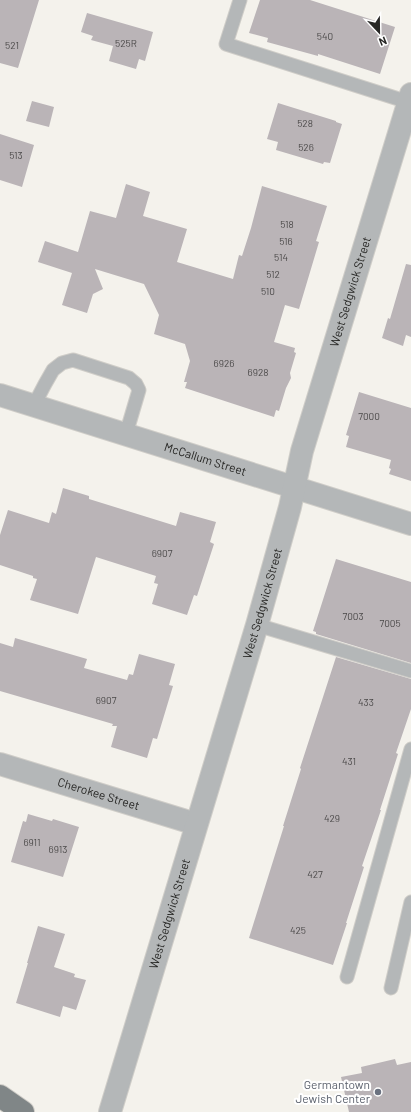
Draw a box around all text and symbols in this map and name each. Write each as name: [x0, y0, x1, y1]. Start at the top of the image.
north arrow: [359, 12, 399, 52]
house number: 540: [317, 30, 333, 42]
text: N: [377, 34, 389, 49]
house number: 525R: [115, 37, 137, 49]
house number: 521: [5, 39, 19, 51]
house number: 528: [297, 117, 313, 129]
house number: 526: [298, 141, 314, 153]
house number: 513: [9, 149, 23, 161]
house number: 518: [280, 218, 294, 230]
house number: 516: [279, 235, 293, 247]
street label: West Sedgwick Street: [326, 235, 373, 348]
house number: 514: [274, 251, 288, 263]
house number: 512: [266, 268, 280, 280]
house number: 510: [261, 285, 275, 297]
house number: 6926: [214, 357, 234, 369]
house number: 6928: [248, 366, 268, 378]
house number: 7000: [358, 410, 380, 422]
street label: McCallum Street: [163, 439, 248, 478]
street label: West Sedgwick Street: [239, 546, 284, 660]
house number: 6907: [152, 547, 173, 559]
house number: 7003: [342, 610, 364, 622]
house number: 7005: [379, 617, 401, 629]
house number: 6907: [96, 694, 117, 706]
house number: 433: [358, 696, 374, 708]
house number: 431: [342, 755, 356, 767]
street label: Cherokee Street: [56, 774, 141, 812]
house number: 429: [324, 812, 340, 824]
house number: 6911: [23, 836, 41, 848]
house number: 6913: [49, 843, 67, 855]
street label: West Sedgwick Street: [146, 857, 192, 970]
house number: 427: [307, 868, 323, 880]
house number: 425: [290, 924, 306, 936]
place label: Germantown Jewish Center: [295, 1077, 371, 1105]
marker: Germantown Jewish Center: [373, 1087, 383, 1097]

